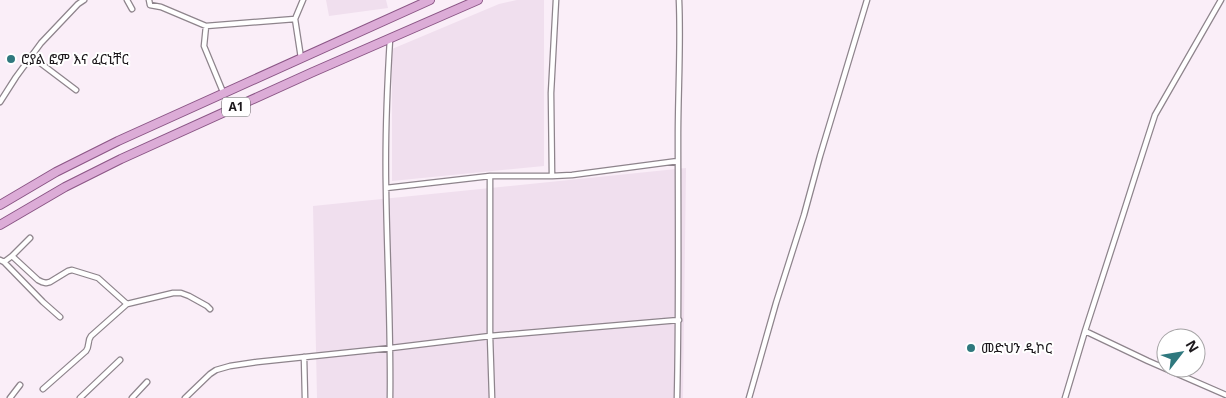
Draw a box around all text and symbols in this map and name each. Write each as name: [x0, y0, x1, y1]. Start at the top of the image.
place label: ሮያል ፎም እና ፈርኒቸር: [21, 49, 129, 68]
marker: ሮያል ፎም እና ፈርኒቸር: [5, 53, 17, 65]
road number: A1: [222, 98, 250, 116]
north arrow: [1156, 328, 1206, 378]
text: N: [1181, 336, 1204, 356]
place label: መድህን ዲኮር: [981, 338, 1052, 357]
marker: መድህን ዲኮር: [965, 342, 977, 354]

